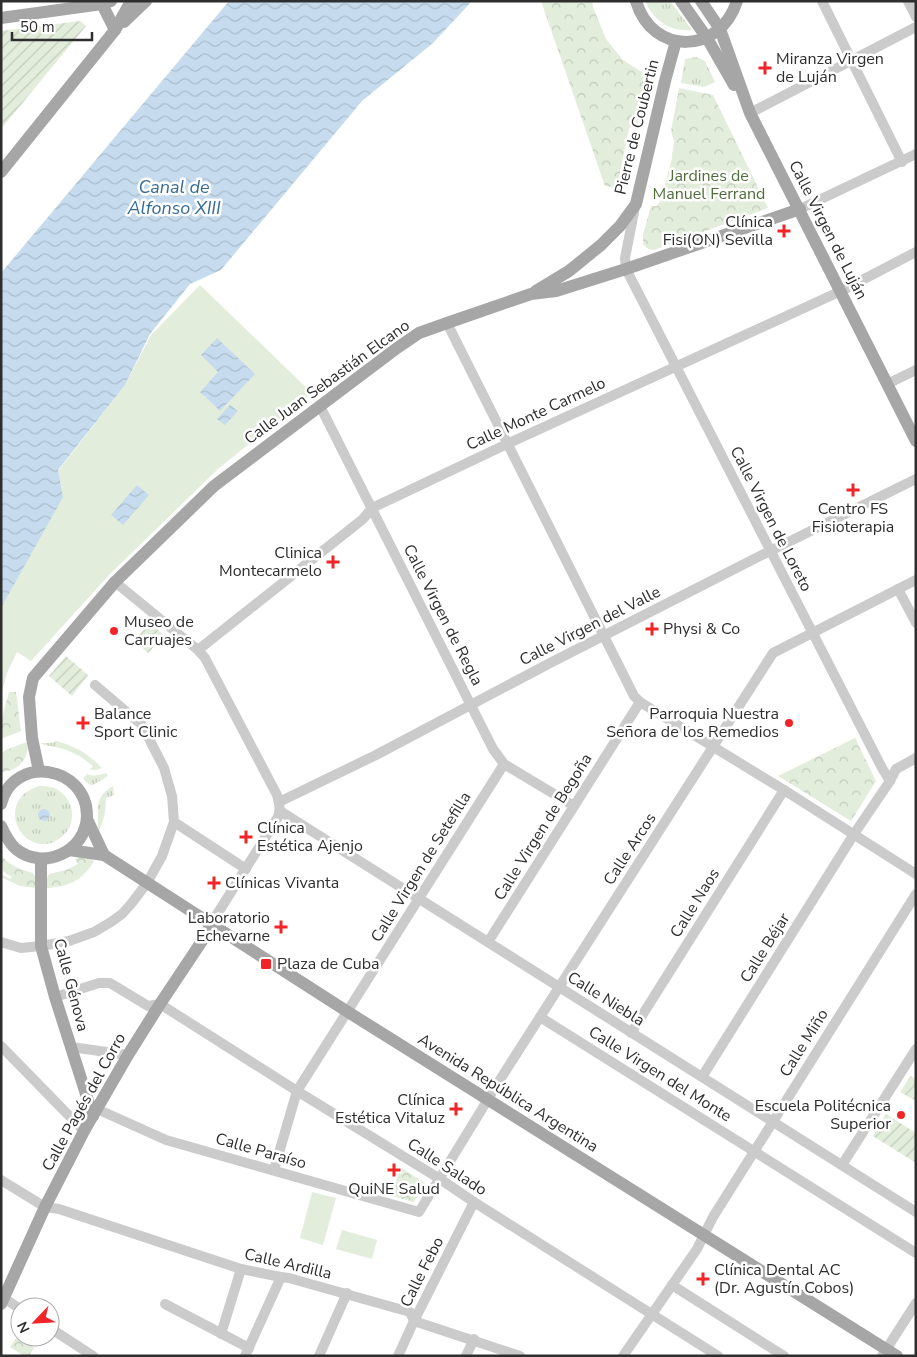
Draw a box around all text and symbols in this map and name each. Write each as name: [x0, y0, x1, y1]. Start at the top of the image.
scale bar: [12, 10, 92, 42]
text: 50 m: [20, 17, 55, 37]
place label: Miranza Virgen de Luján: [776, 48, 884, 88]
street label: Pierre de Coubertin: [610, 57, 664, 197]
marker: Miranza Virgen de Luján: [758, 61, 772, 75]
street label: Calle Virgen de Luján: [783, 157, 873, 303]
park label: Jardines de Manuel Ferrand: [653, 165, 765, 205]
water label: Canal de Alfonso XIII: [126, 175, 221, 220]
place label: Clínica Fisi(ON) Sevilla: [663, 211, 773, 251]
marker: Clínica Fisi(ON) Sevilla: [777, 224, 791, 238]
street label: Calle Juan Sebastián Elcano: [240, 314, 414, 450]
street label: Calle Monte Carmelo: [463, 372, 609, 456]
street label: Calle Virgen de Loreto: [725, 443, 817, 596]
marker: Centro FS Fisioterapia: [846, 483, 860, 497]
place label: Centro FS Fisioterapia: [812, 498, 894, 538]
street label: Calle Virgen de Regla: [398, 540, 488, 690]
place label: Clinica Montecarmelo: [219, 542, 322, 582]
marker: Clinica Montecarmelo: [326, 555, 340, 569]
street label: Calle Virgen del Valle: [516, 581, 664, 671]
place label: Museo de Carruajes: [124, 611, 194, 651]
place label: Physi & Co: [663, 618, 740, 640]
marker: Physi & Co: [645, 622, 659, 636]
marker: Museo de Carruajes: [108, 625, 120, 637]
place label: Balance Sport Clinic: [94, 703, 178, 743]
place label: Parroquia Nuestra Señora de los Remedios: [606, 703, 779, 743]
marker: Balance Sport Clinic: [76, 716, 90, 730]
marker: Parroquia Nuestra Señora de los Remedios: [783, 717, 795, 729]
street label: Calle Virgen de Begoña: [489, 749, 597, 905]
street label: Calle Virgen de Setefilla: [366, 788, 476, 946]
street label: Calle Arcos: [598, 809, 662, 889]
place label: Clínica Estética Ajenjo: [257, 817, 363, 857]
marker: Clínica Estética Ajenjo: [239, 830, 253, 844]
street label: Calle Naos: [665, 864, 725, 942]
place label: Clínicas Vivanta: [225, 872, 339, 894]
marker: Clínicas Vivanta: [207, 876, 221, 890]
place label: Laboratorio Echevarne: [188, 907, 270, 947]
street label: Calle Béjar: [735, 909, 795, 987]
marker: Laboratorio Echevarne: [274, 920, 288, 934]
street label: Calle Génova: [48, 936, 94, 1034]
place label: Plaza de Cuba: [277, 953, 380, 975]
marker: Plaza de Cuba: [259, 957, 273, 971]
street label: Calle Niebla: [563, 966, 649, 1032]
street label: Calle Miño: [774, 1005, 834, 1081]
street label: Calle Virgen del Monte: [584, 1021, 736, 1127]
street label: Avenida República Argentina: [414, 1028, 602, 1158]
street label: Calle Pagés del Corro: [37, 1029, 131, 1175]
place label: Clínica Estética Vitaluz: [335, 1089, 445, 1129]
place label: Escuela Politécnica Superior: [755, 1095, 891, 1135]
marker: Clínica Estética Vitaluz: [449, 1102, 463, 1116]
marker: Escuela Politécnica Superior: [895, 1109, 907, 1121]
street label: Calle Paraíso: [213, 1128, 309, 1175]
street label: Calle Salado: [403, 1133, 491, 1201]
marker: QuiNE Salud: [387, 1163, 401, 1177]
place label: QuiNE Salud: [348, 1178, 440, 1200]
street label: Calle Febo: [395, 1233, 449, 1311]
street label: Calle Ardilla: [242, 1243, 334, 1285]
place label: Clínica Dental AC (Dr. Agustín Cobos): [714, 1259, 854, 1299]
marker: Clínica Dental AC (Dr. Agustín Cobos): [696, 1272, 710, 1286]
north arrow: [10, 1297, 60, 1347]
text: N: [13, 1319, 34, 1336]

